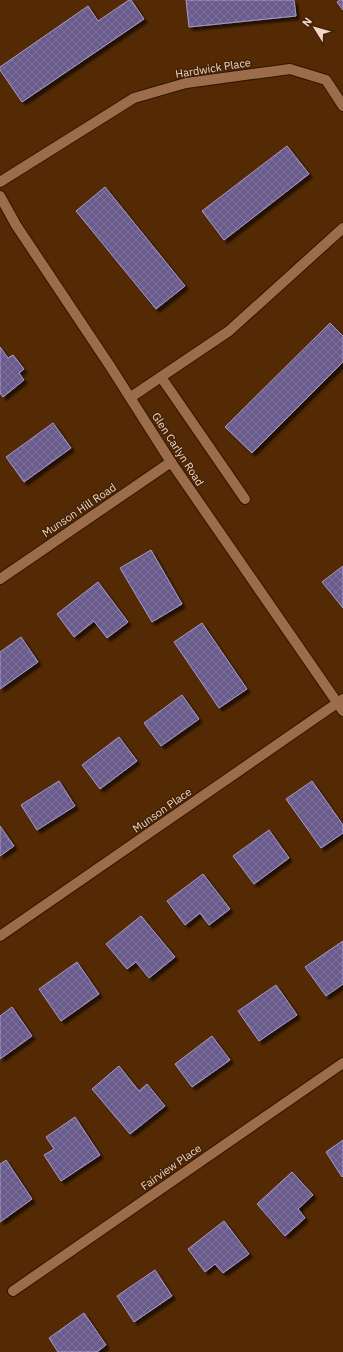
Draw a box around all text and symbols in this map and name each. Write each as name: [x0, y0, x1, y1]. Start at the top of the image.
north arrow: [295, 8, 335, 48]
text: N: [299, 15, 315, 29]
street label: Hardwick Place: [174, 55, 252, 81]
street label: Glen Carlyn Road: [149, 410, 207, 488]
street label: Munson Hill Road: [39, 480, 119, 540]
street label: Munson Place: [130, 785, 194, 835]
street label: Fairview Place: [138, 1141, 204, 1193]

